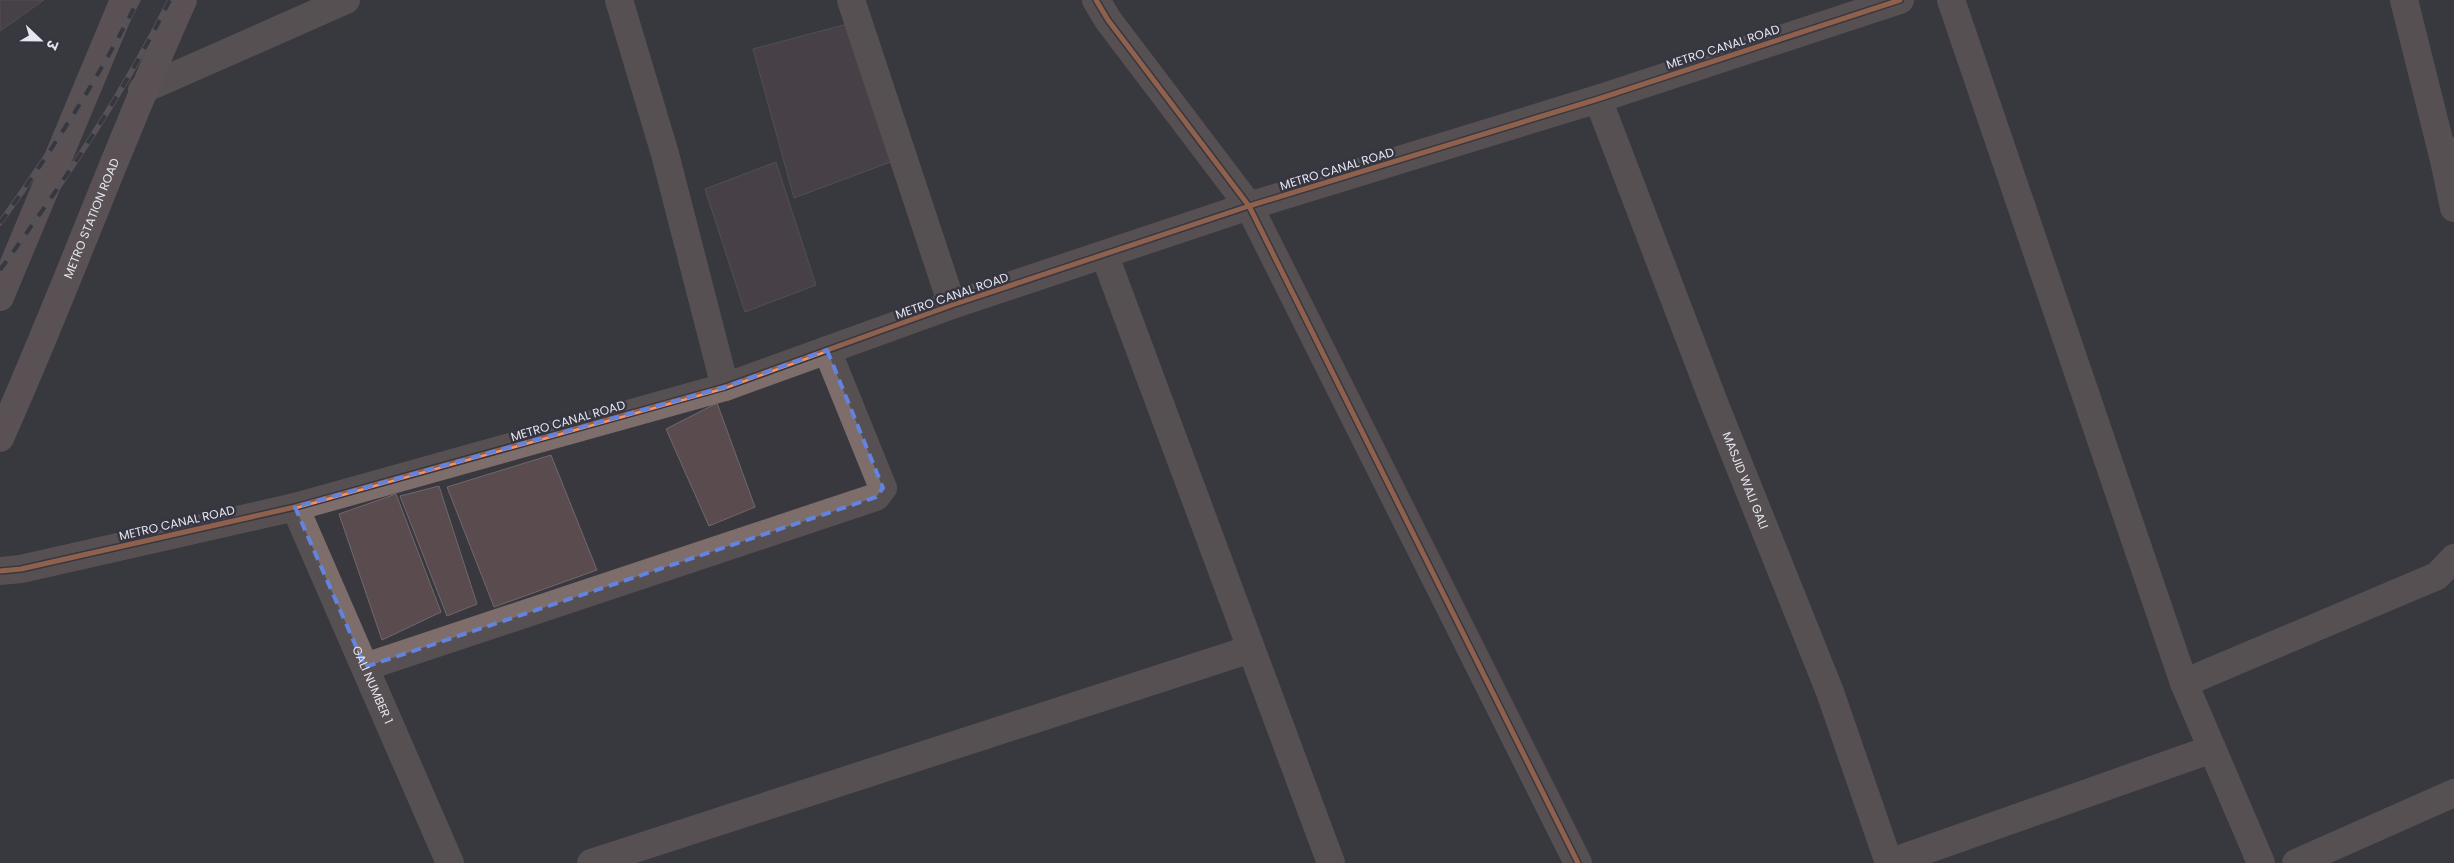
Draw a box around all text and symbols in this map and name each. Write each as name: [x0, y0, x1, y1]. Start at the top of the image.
north arrow: [15, 15, 65, 65]
street label: METRO CANAL ROAD: [1664, 20, 1782, 73]
text: उ: [41, 37, 63, 53]
street label: METRO CANAL ROAD: [1278, 143, 1396, 194]
street label: METRO STATION ROAD: [59, 155, 123, 281]
street label: METRO CANAL ROAD: [893, 268, 1011, 323]
street label: METRO CANAL ROAD: [509, 396, 627, 445]
street label: MASJID WALI GALI: [1719, 429, 1773, 532]
street label: METRO CANAL ROAD: [117, 501, 237, 544]
street label: GALI NUMBER 1: [348, 643, 397, 726]

